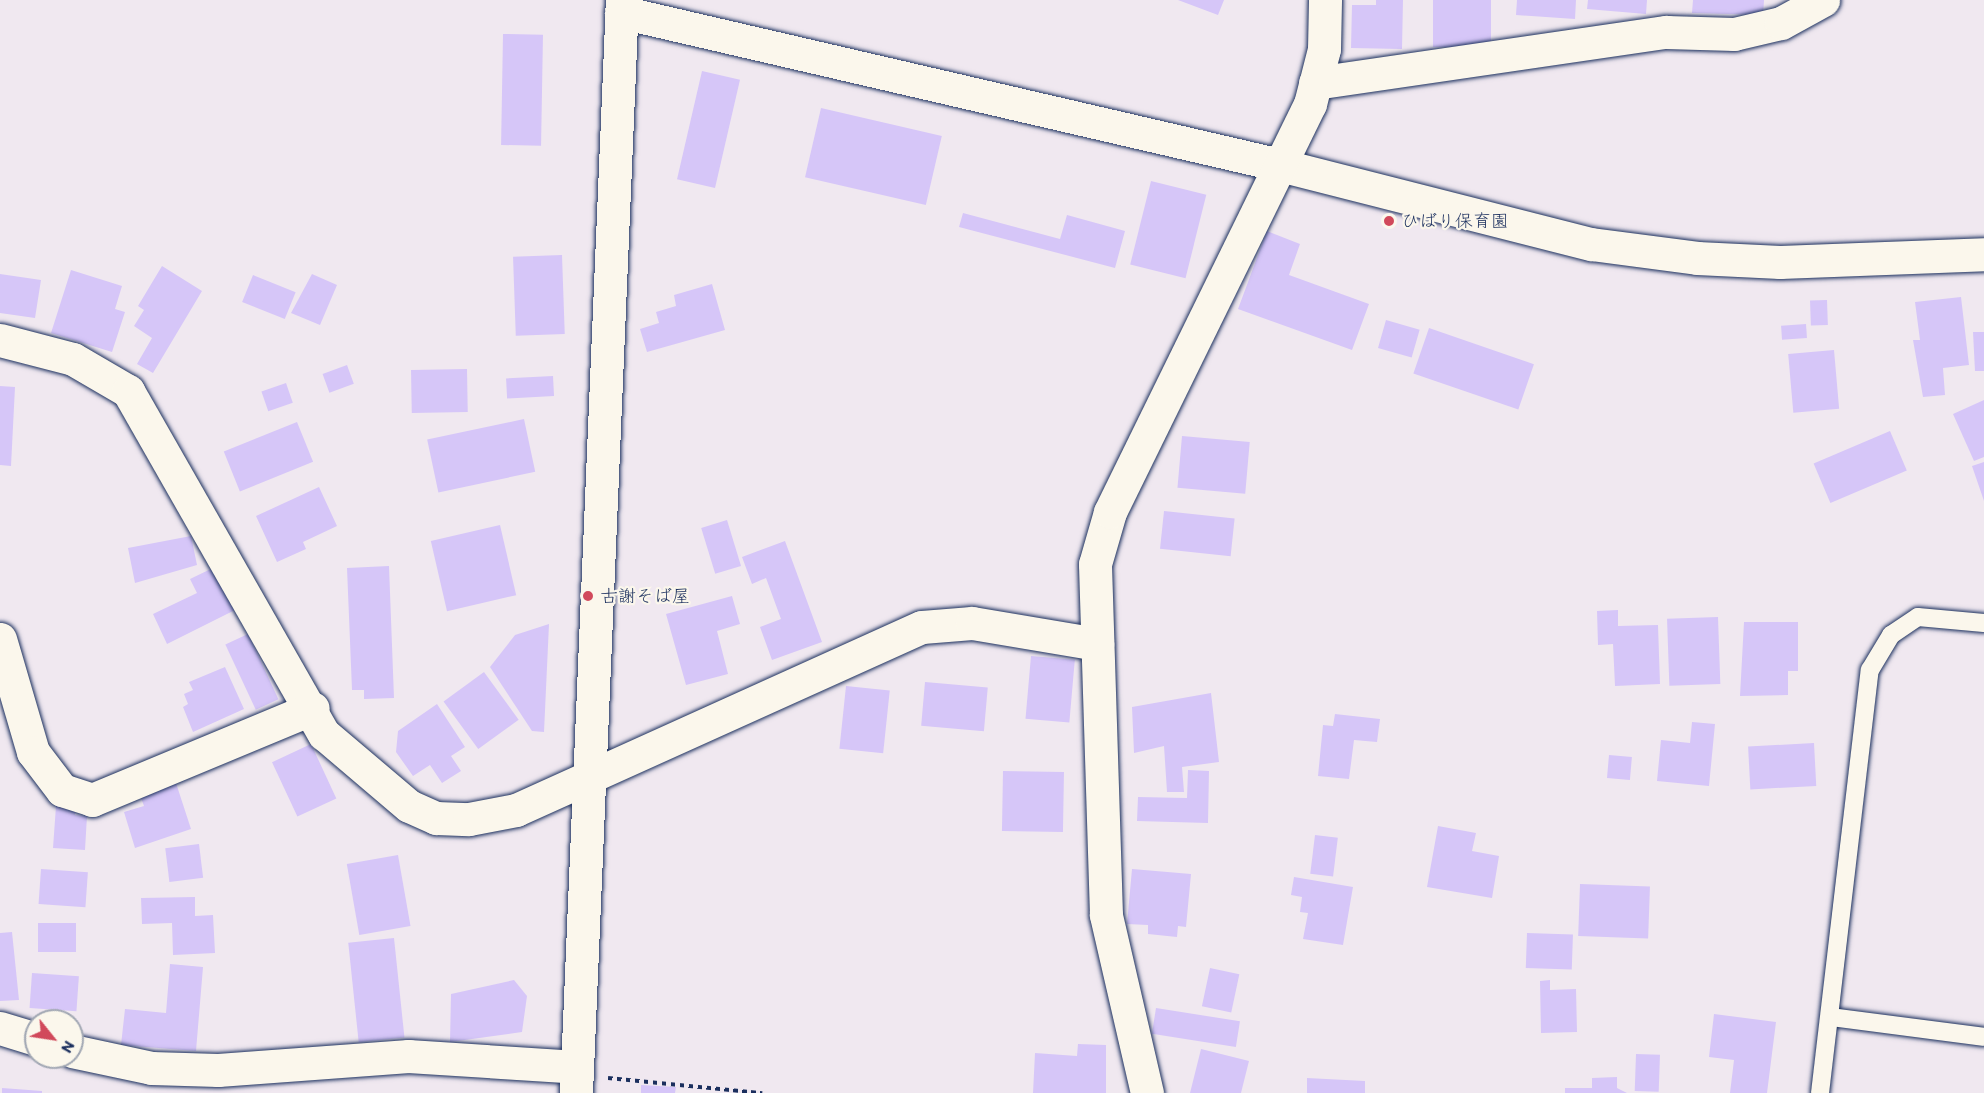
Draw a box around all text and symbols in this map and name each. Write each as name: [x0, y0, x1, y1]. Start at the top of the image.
place label: ひばり保育園: [1401, 210, 1509, 232]
marker: ひばり保育園: [1382, 214, 1396, 228]
place label: 古謝そば屋: [600, 585, 690, 607]
marker: 古謝そば屋: [581, 589, 595, 603]
north arrow: [24, 1009, 84, 1069]
text: N: [57, 1038, 79, 1057]

